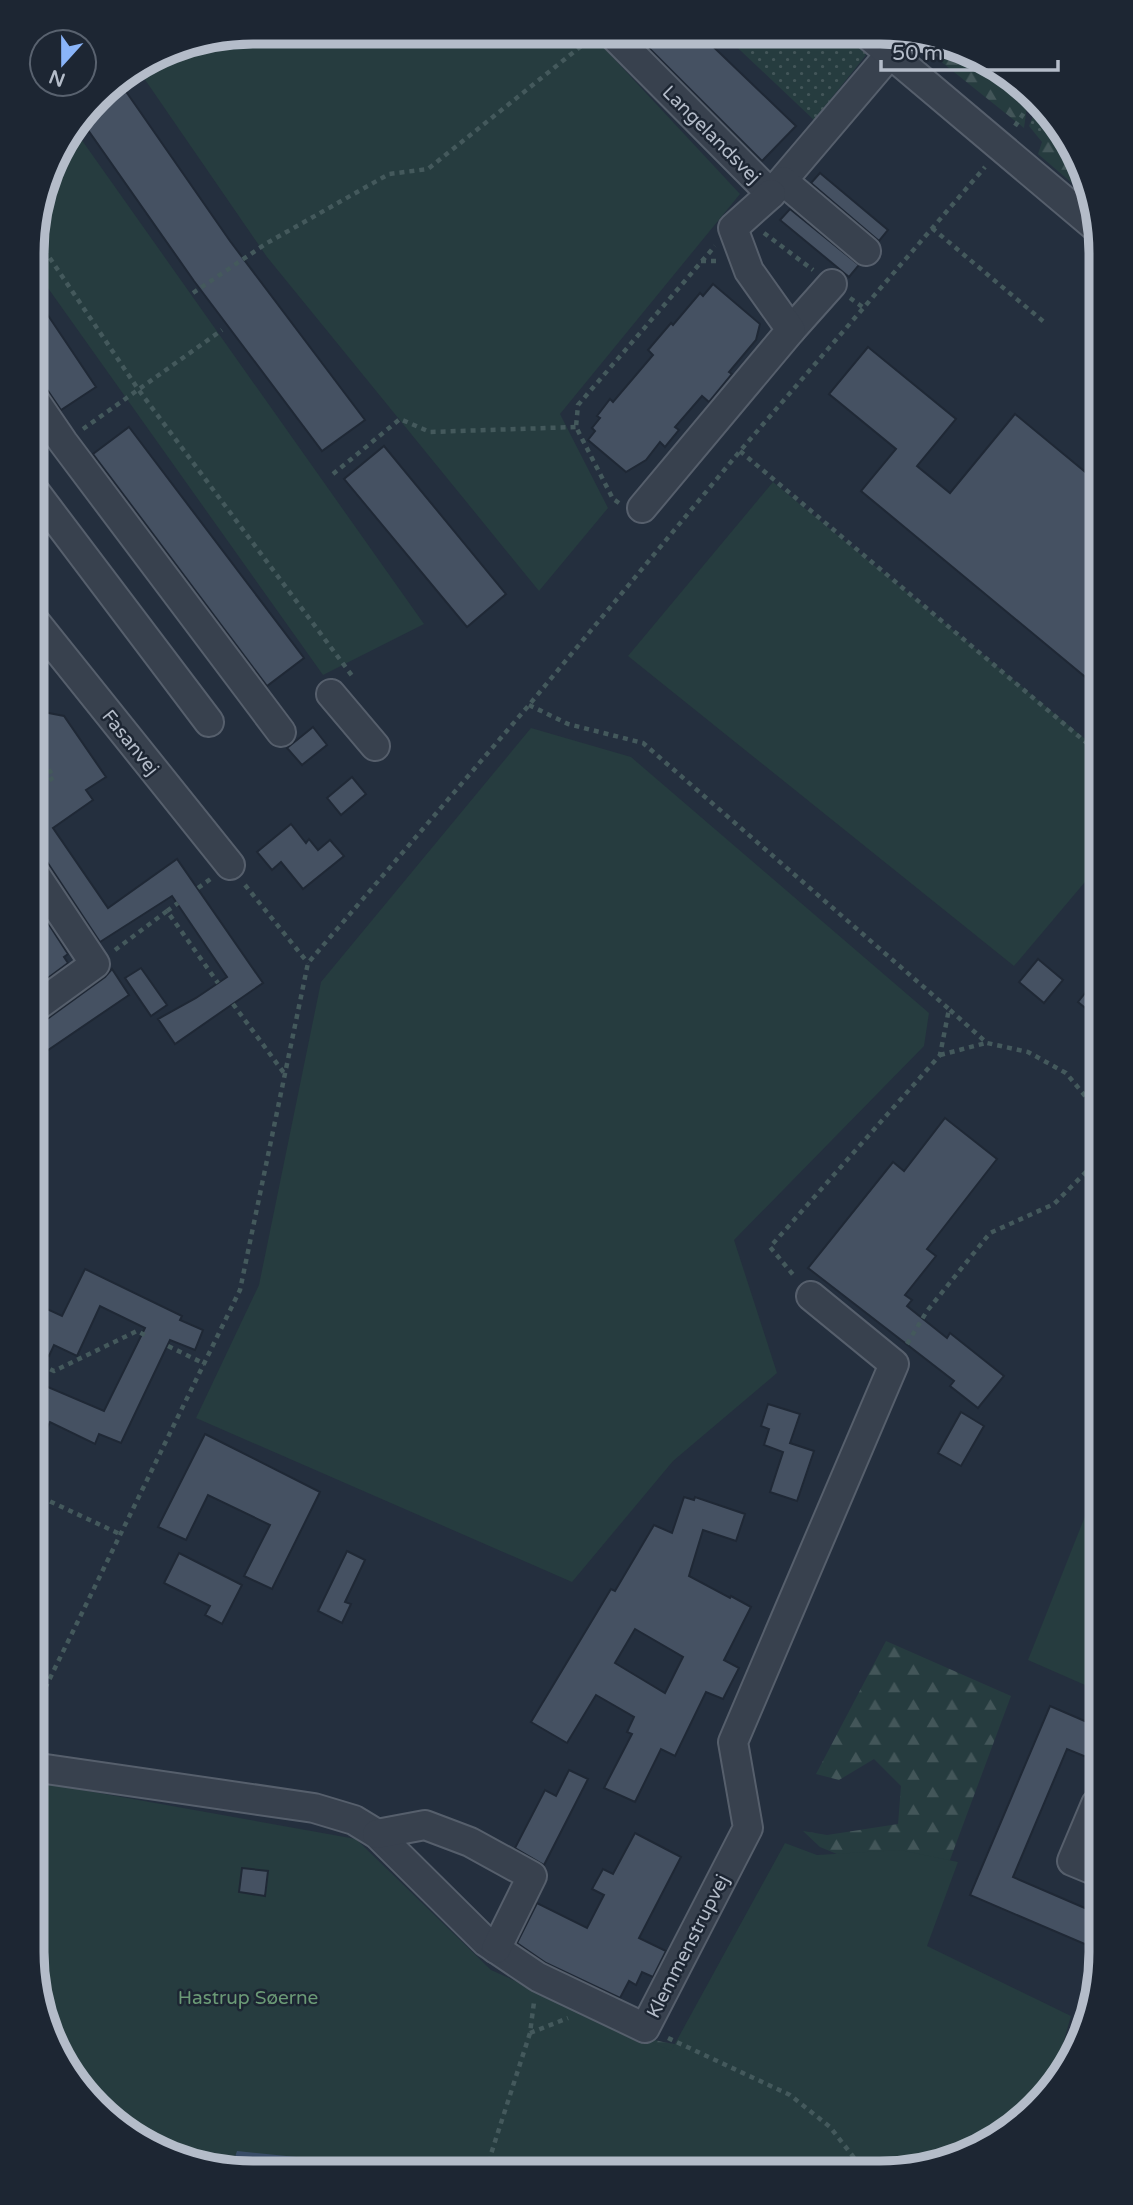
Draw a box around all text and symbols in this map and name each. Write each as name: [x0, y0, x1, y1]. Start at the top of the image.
north arrow: [28, 28, 98, 98]
scale bar: [881, 28, 1058, 72]
text: 50 m: [892, 41, 943, 66]
text: N: [46, 65, 68, 91]
street label: Langelandsvej: [658, 81, 765, 188]
street label: Fasanvej: [97, 706, 163, 780]
street label: Klemmenstrupvej: [642, 1871, 734, 2022]
park label: Hastrup Søerne: [178, 1987, 318, 2009]

